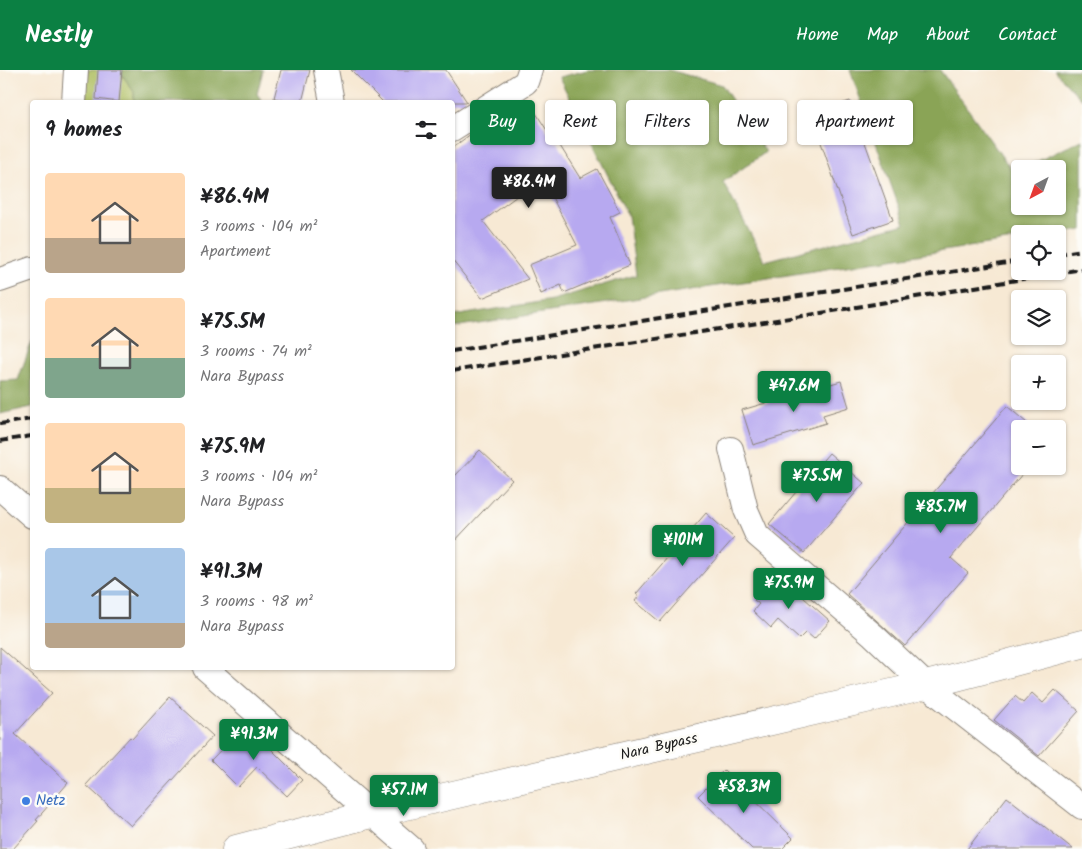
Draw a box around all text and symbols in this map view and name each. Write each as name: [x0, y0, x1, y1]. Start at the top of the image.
text: Nestly: [25, 16, 93, 55]
text: Home: [796, 21, 839, 50]
text: Map: [867, 21, 898, 50]
text: About: [926, 21, 970, 50]
text: Contact: [998, 21, 1057, 50]
chip: Buy: [470, 100, 535, 145]
chip: Rent: [545, 100, 616, 145]
chip: Filters: [626, 100, 709, 145]
chip: New: [719, 100, 787, 145]
chip: Apartment: [797, 100, 913, 145]
text: 9 homes: [45, 114, 122, 147]
icon: filters: [412, 116, 440, 144]
north arrow: [1011, 160, 1066, 215]
map controls: [1011, 160, 1066, 475]
pin: ¥86.4M: [488, 166, 570, 209]
text: ¥86.4M: [503, 170, 555, 195]
text: ¥86.4M: [200, 181, 269, 214]
icon: home: [85, 193, 145, 253]
text: 3 rooms · 104 m²: [200, 214, 317, 239]
button: locate: [1011, 225, 1066, 280]
text: Apartment: [200, 239, 271, 264]
button: layers: [1011, 290, 1066, 345]
text: ¥75.5M: [200, 306, 265, 339]
icon: home: [85, 318, 145, 378]
text: 3 rooms · 74 m²: [200, 339, 312, 364]
button: +: [1011, 355, 1066, 410]
text: Nara Bypass: [200, 364, 284, 389]
pin: ¥47.6M: [753, 370, 835, 413]
text: ¥47.6M: [769, 374, 819, 399]
button: −: [1011, 420, 1066, 475]
text: ¥75.9M: [200, 431, 265, 464]
icon: home: [85, 443, 145, 503]
pin: ¥75.5M: [776, 460, 858, 503]
text: 3 rooms · 104 m²: [200, 464, 317, 489]
text: ¥75.5M: [792, 464, 842, 489]
text: Nara Bypass: [200, 489, 284, 514]
pin: ¥85.7M: [900, 492, 982, 534]
text: ¥85.7M: [916, 495, 966, 520]
pin: ¥101M: [648, 524, 718, 567]
text: ¥101M: [663, 528, 703, 553]
text: ¥91.3M: [200, 556, 262, 589]
icon: home: [85, 568, 145, 628]
pin: ¥75.9M: [748, 568, 830, 610]
text: ¥75.9M: [764, 571, 814, 596]
text: 3 rooms · 98 m²: [200, 589, 313, 614]
text: Nara Bypass: [200, 614, 284, 639]
pin: ¥91.3M: [213, 718, 295, 761]
text: ¥91.3M: [230, 722, 278, 747]
street label: Nara Bypass: [618, 726, 701, 768]
pin: ¥58.3M: [703, 772, 785, 814]
pin: ¥57.1M: [363, 774, 445, 817]
text: ¥58.3M: [718, 775, 770, 800]
text: ¥57.1M: [381, 778, 427, 803]
place label: Netz: [36, 789, 66, 813]
marker: Netz: [20, 795, 32, 807]

